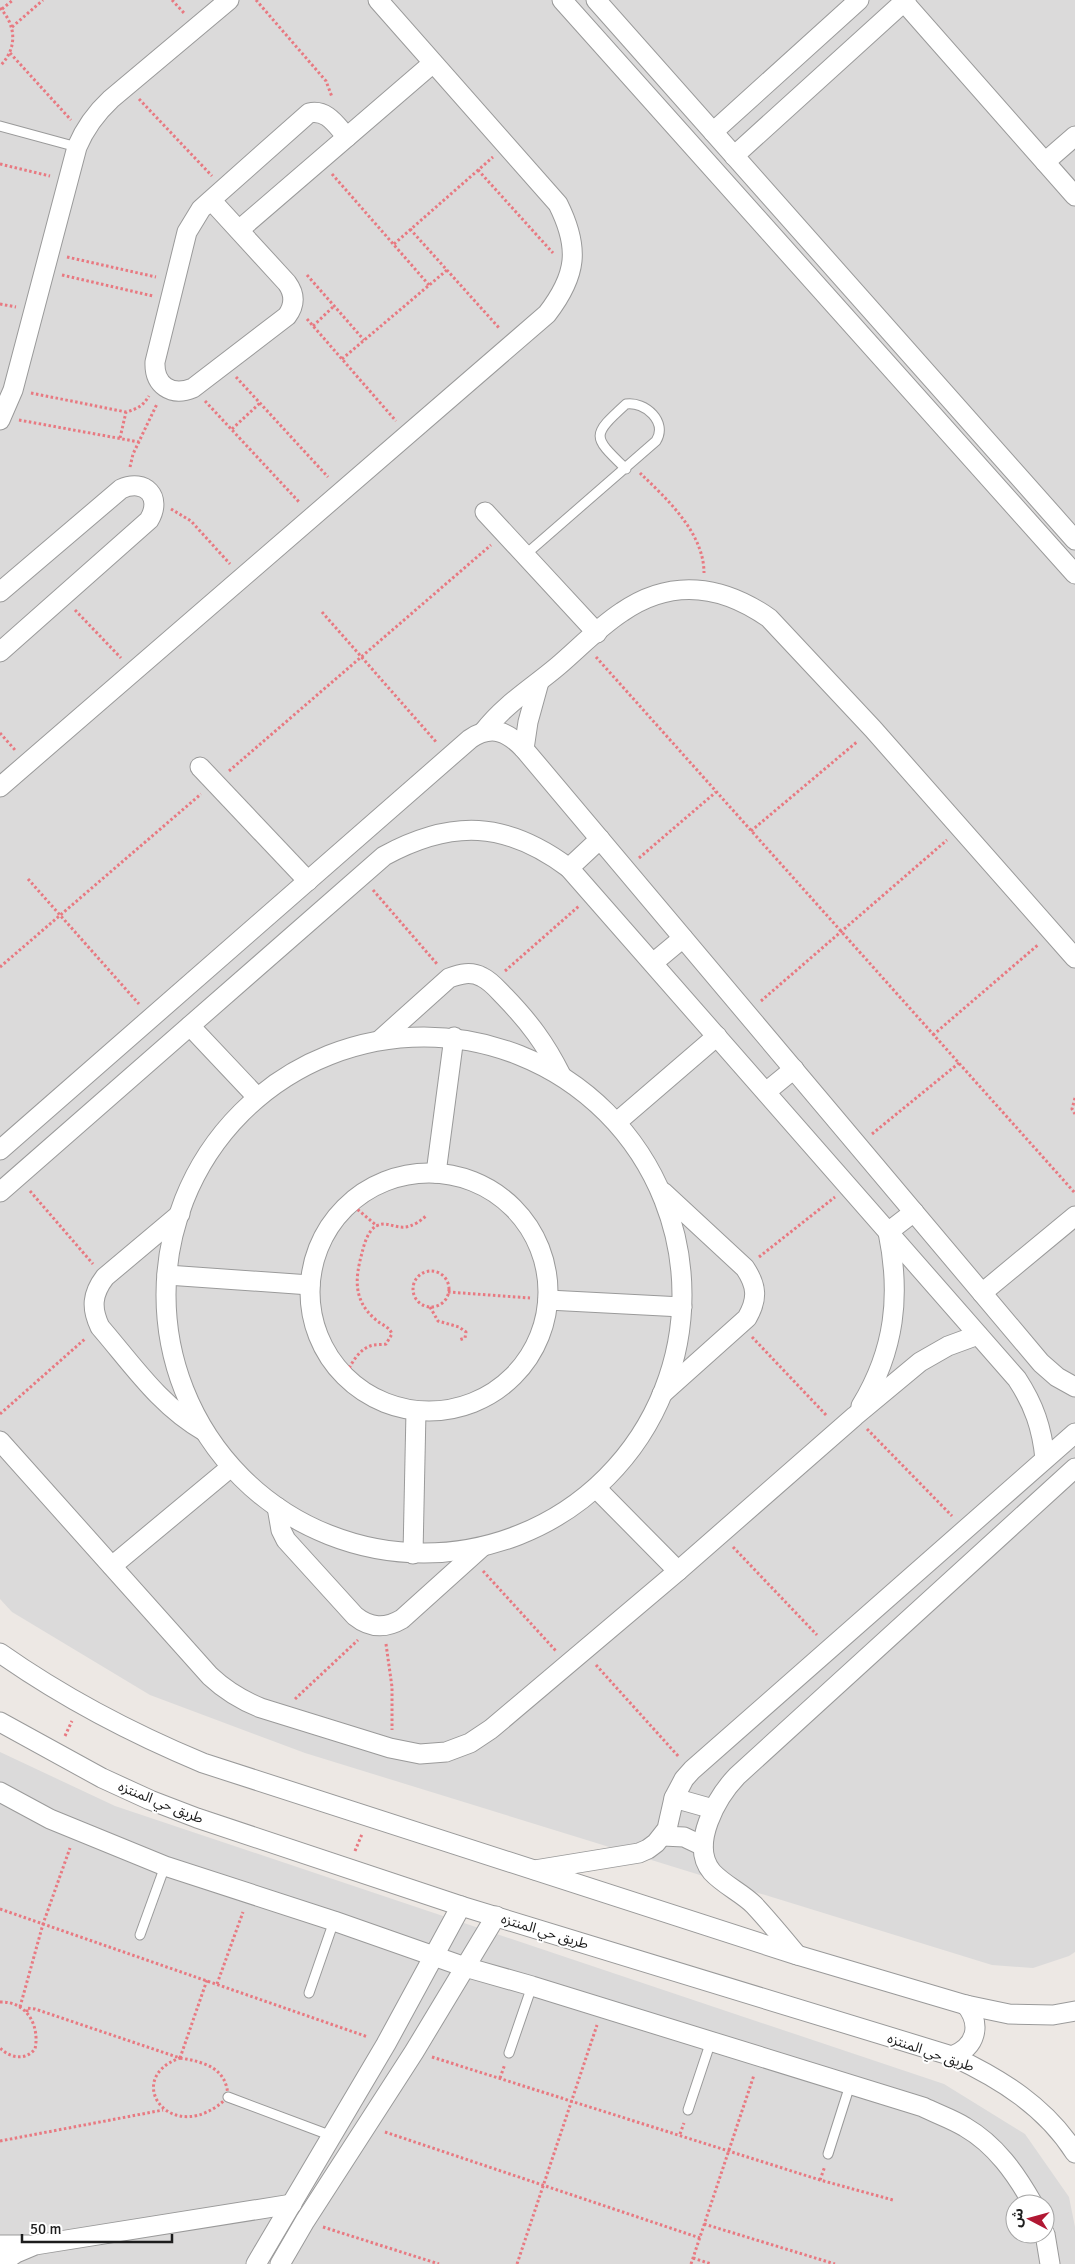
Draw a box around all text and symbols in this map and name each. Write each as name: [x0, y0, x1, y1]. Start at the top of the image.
street label: طريق حي المنتزه: [115, 1778, 206, 1829]
street label: طريق حي المنتزه: [498, 1910, 591, 1955]
street label: طريق حي المنتزه: [885, 2030, 976, 2077]
north arrow: [1005, 2194, 1055, 2244]
text: ش: [1008, 2207, 1027, 2228]
scale bar: [22, 2212, 172, 2244]
text: 50 m: [30, 2220, 61, 2238]

